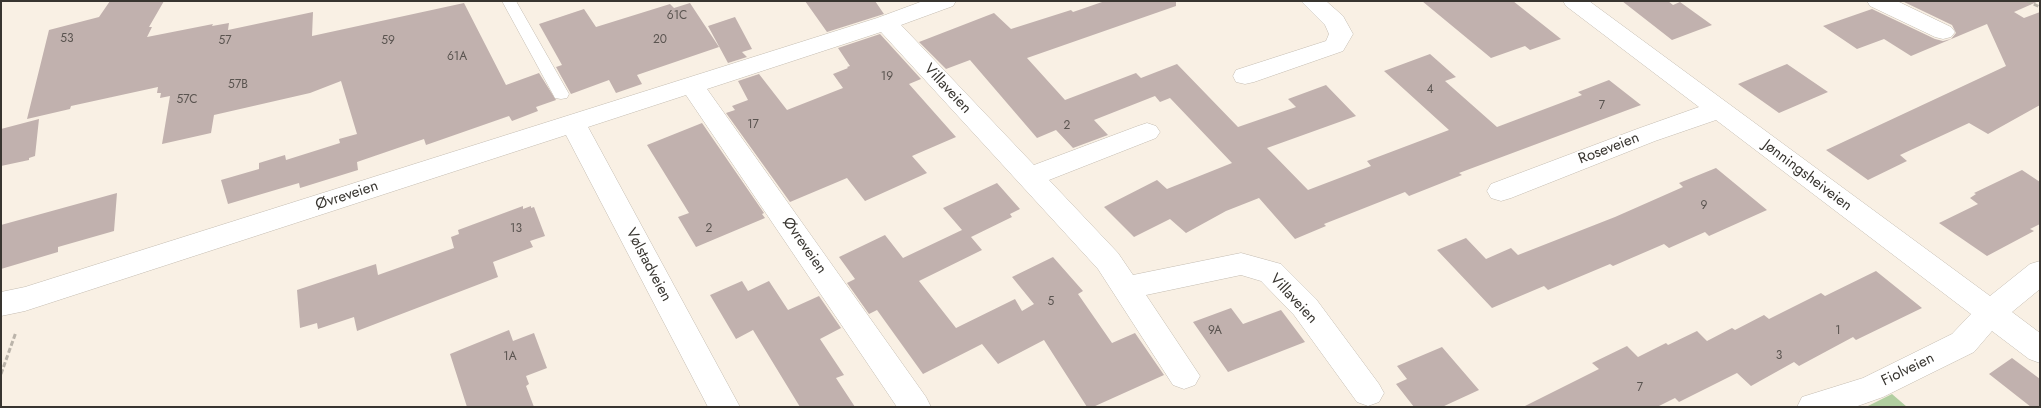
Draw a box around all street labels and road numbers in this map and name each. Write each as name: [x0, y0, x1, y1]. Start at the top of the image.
street label: Villaveien: [919, 60, 975, 118]
street label: Roseveien: [1576, 129, 1642, 169]
street label: Jønningsheiveien: [1759, 137, 1855, 215]
street label: Øvreveien: [313, 177, 381, 215]
street label: Øvreveien: [778, 214, 830, 278]
street label: Vølstadveien: [621, 225, 675, 305]
street label: Villaveien: [1265, 270, 1321, 328]
street label: Fiolveien: [1879, 349, 1937, 391]

